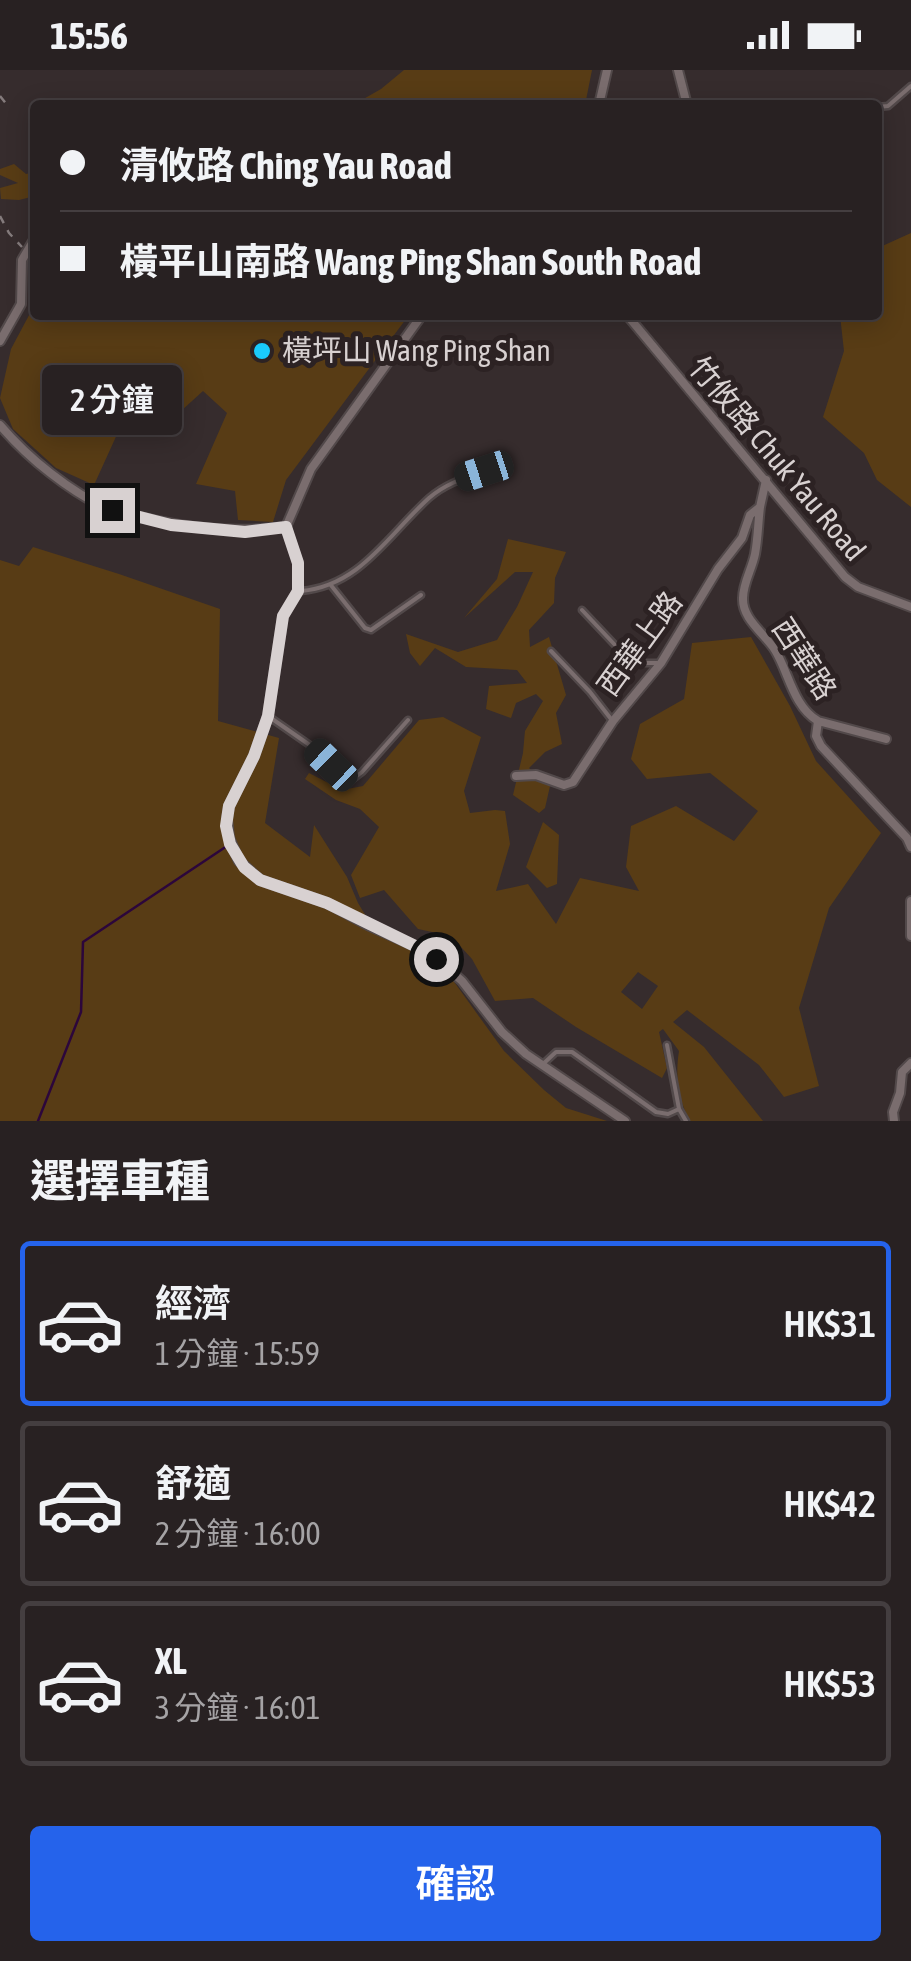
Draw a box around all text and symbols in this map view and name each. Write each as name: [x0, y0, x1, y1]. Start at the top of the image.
text: 15:56: [50, 14, 128, 57]
text: 清攸路 Ching Yau Road: [120, 144, 452, 187]
text: 橫平山南路 Wang Ping Shan South Road: [120, 240, 701, 283]
place label: 橫坪山 Wang Ping Shan: [282, 333, 551, 367]
marker: 橫坪山 Wang Ping Shan: [251, 340, 273, 362]
street label: 竹攸路 Chuk Yau Road: [683, 350, 873, 567]
callout: 2 分鐘: [42, 365, 182, 435]
text: 2 分鐘: [70, 381, 154, 418]
car: [451, 447, 517, 495]
route end: [90, 488, 135, 533]
street label: 西華上路: [590, 585, 688, 702]
street label: 西華路: [766, 611, 844, 705]
car: [299, 733, 363, 797]
route start: [414, 937, 459, 982]
text: 選擇車種: [30, 1155, 210, 1207]
icon: car: [35, 1279, 125, 1369]
text: 經濟: [155, 1282, 231, 1325]
text: HK$31: [784, 1302, 876, 1345]
text: 1 分鐘 · 15:59: [155, 1335, 320, 1372]
icon: car: [35, 1459, 125, 1549]
text: 舒適: [155, 1462, 231, 1505]
text: HK$42: [784, 1482, 876, 1525]
text: 2 分鐘 · 16:00: [155, 1515, 321, 1552]
icon: car: [35, 1639, 125, 1729]
text: XL: [155, 1639, 187, 1682]
text: HK$53: [784, 1662, 876, 1705]
text: 3 分鐘 · 16:01: [155, 1689, 321, 1726]
button: 確認: [30, 1826, 881, 1941]

